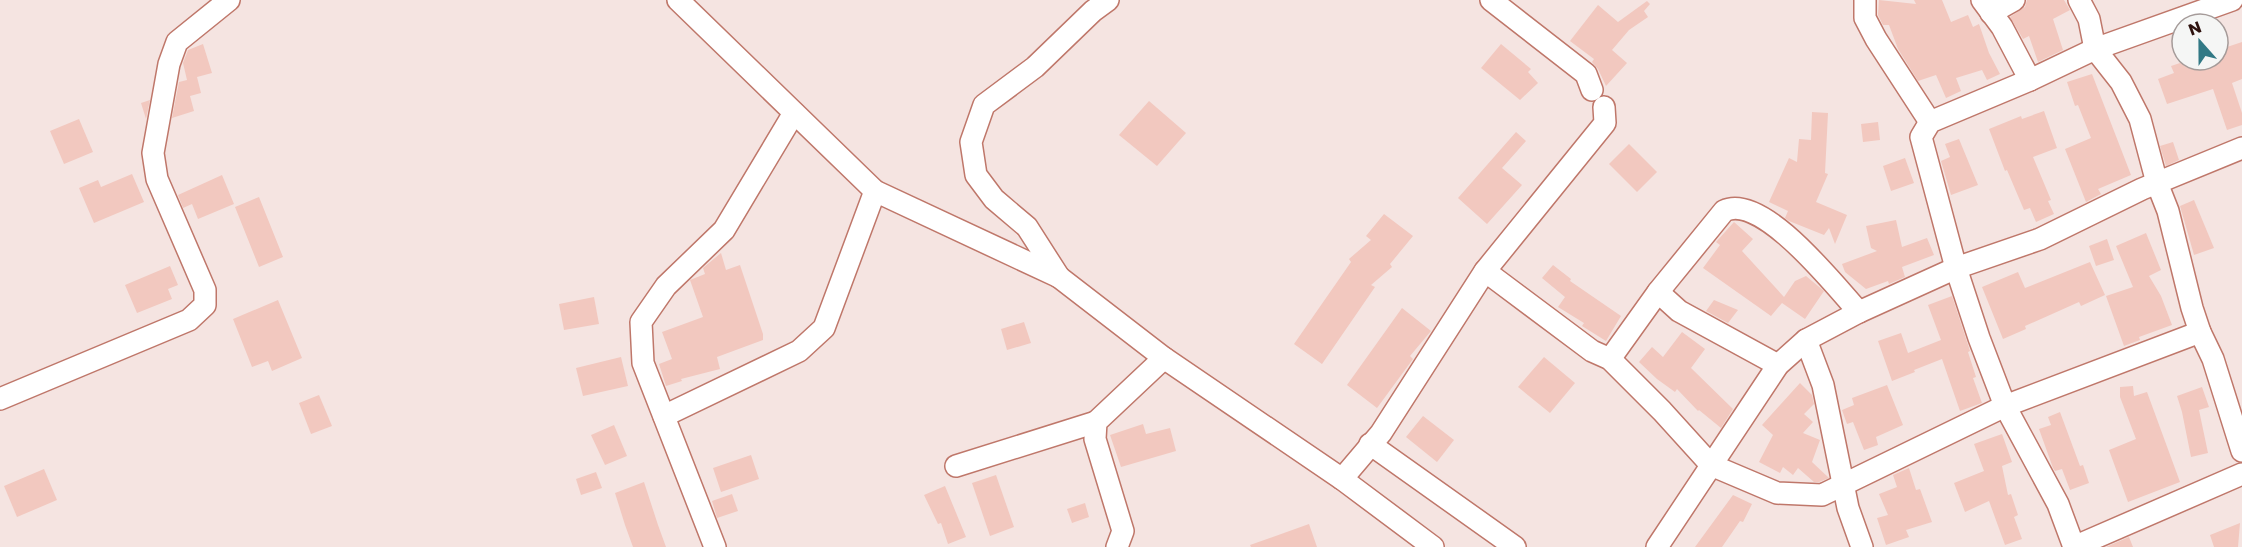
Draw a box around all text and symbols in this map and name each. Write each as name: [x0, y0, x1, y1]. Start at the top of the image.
north arrow: [2170, 12, 2230, 72]
text: N: [2185, 16, 2205, 41]

